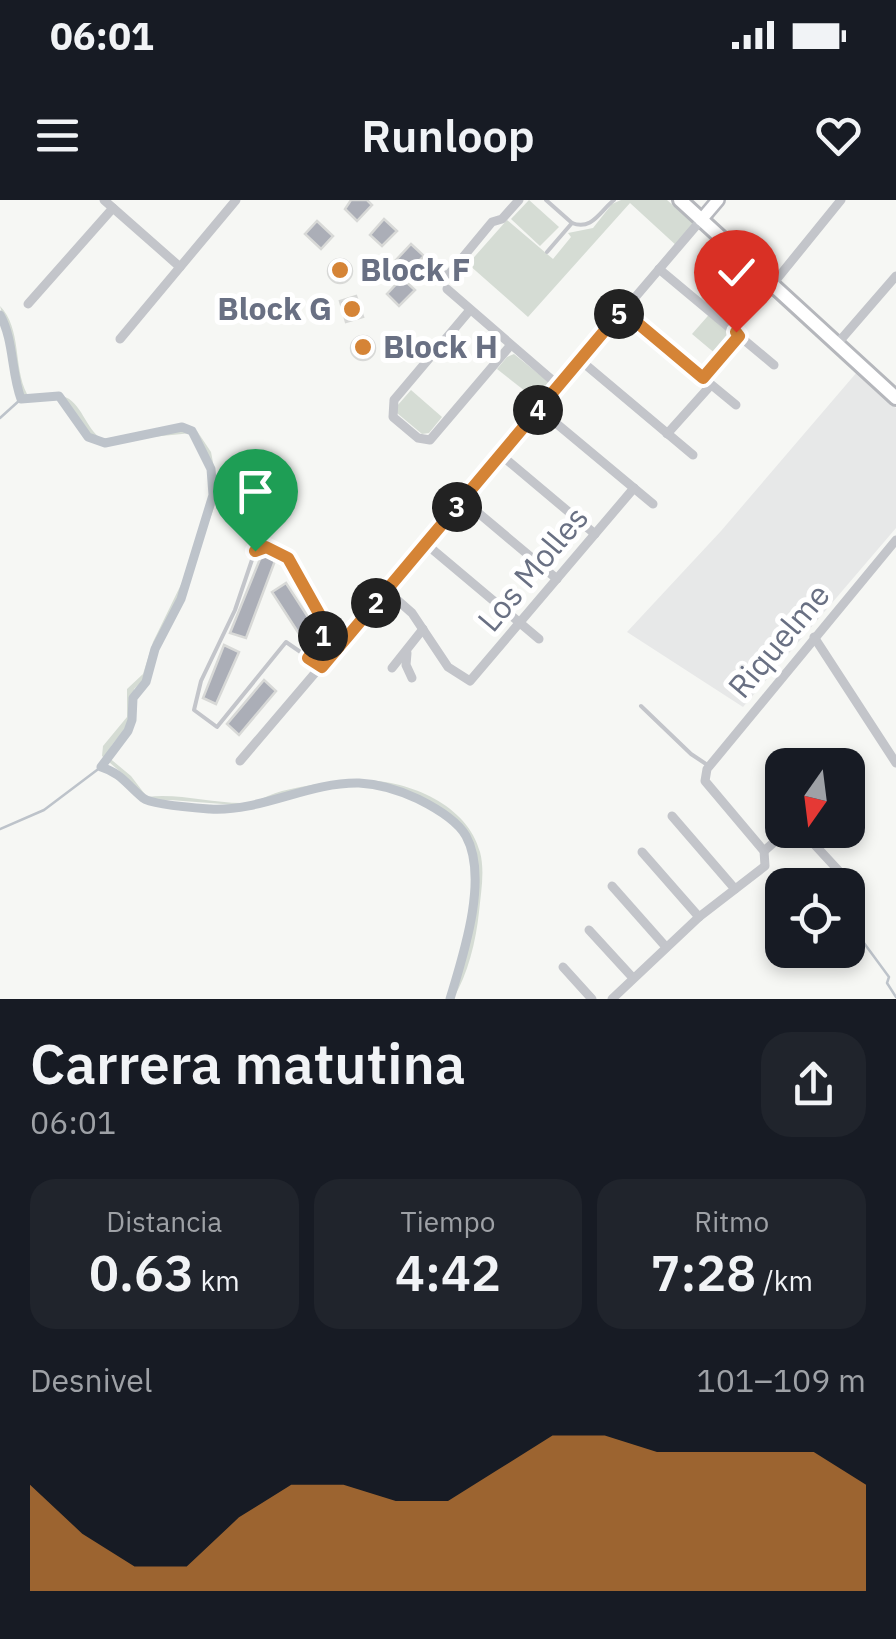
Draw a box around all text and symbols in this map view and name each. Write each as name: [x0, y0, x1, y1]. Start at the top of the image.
text: 06:01: [50, 11, 154, 60]
text: Runloop: [361, 106, 535, 164]
icon: menu: [30, 108, 85, 163]
icon: heart: [811, 108, 866, 163]
pin: [694, 230, 779, 333]
icon: check: [709, 245, 764, 300]
place label: Block F: [360, 248, 470, 290]
marker: Block F: [329, 259, 351, 281]
place label: Block G: [217, 287, 332, 329]
pin: 5: [594, 289, 644, 339]
text: 5: [611, 295, 627, 332]
marker: Block G: [341, 298, 363, 320]
place label: Block H: [383, 325, 498, 367]
marker: Block H: [352, 336, 374, 358]
pin: 4: [513, 385, 563, 435]
text: 4: [530, 391, 546, 428]
pin: [213, 449, 298, 552]
icon: arrive: [228, 464, 283, 519]
pin: 3: [432, 482, 482, 532]
text: 3: [449, 488, 465, 525]
street label: Los Molles: [468, 497, 597, 640]
street label: Riquelme: [718, 574, 838, 706]
pin: 2: [351, 578, 401, 628]
text: 2: [368, 584, 384, 621]
pin: 1: [298, 611, 348, 661]
text: 1: [315, 617, 331, 654]
north arrow: [765, 748, 865, 848]
map controls: [765, 748, 865, 968]
button: locate: [765, 868, 865, 968]
text: Carrera matutina: [30, 1028, 465, 1099]
button: share: [761, 1032, 866, 1137]
text: 06:01: [30, 1101, 116, 1143]
text: Distancia: [106, 1203, 222, 1240]
text: Tiempo: [401, 1203, 495, 1240]
text: Ritmo: [694, 1203, 769, 1240]
text: 0.63: [89, 1240, 194, 1305]
text: 4:42: [395, 1240, 501, 1305]
text: 7:28: [650, 1240, 756, 1305]
text: km: [194, 1262, 240, 1299]
text: /km: [756, 1262, 813, 1299]
text: Desnivel: [30, 1359, 153, 1401]
text: 101–109 m: [696, 1359, 866, 1401]

